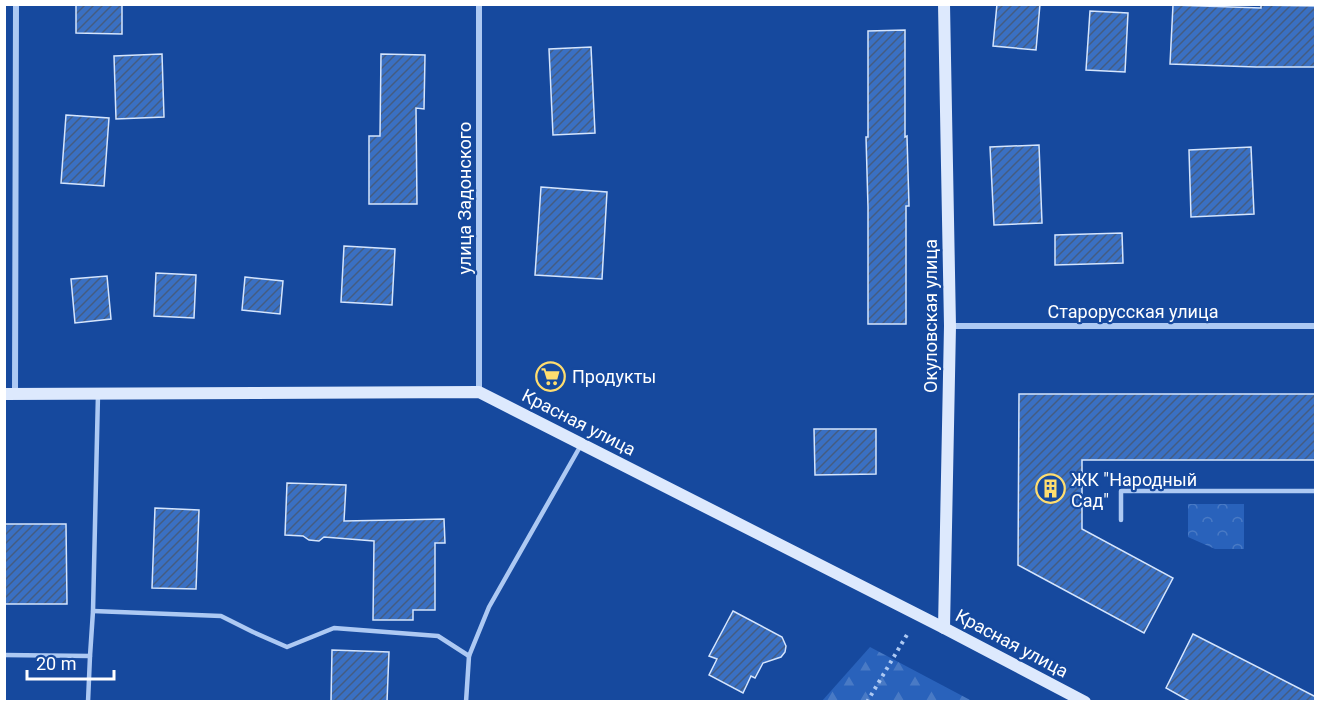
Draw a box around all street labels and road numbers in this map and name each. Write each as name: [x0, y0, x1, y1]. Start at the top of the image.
street label: улица Задонского: [454, 122, 475, 274]
street label: Окуловская улица: [920, 239, 941, 393]
street label: Старорусская улица: [1048, 301, 1218, 322]
street label: Красная улица: [519, 384, 639, 460]
street label: Красная улица: [952, 604, 1072, 682]

